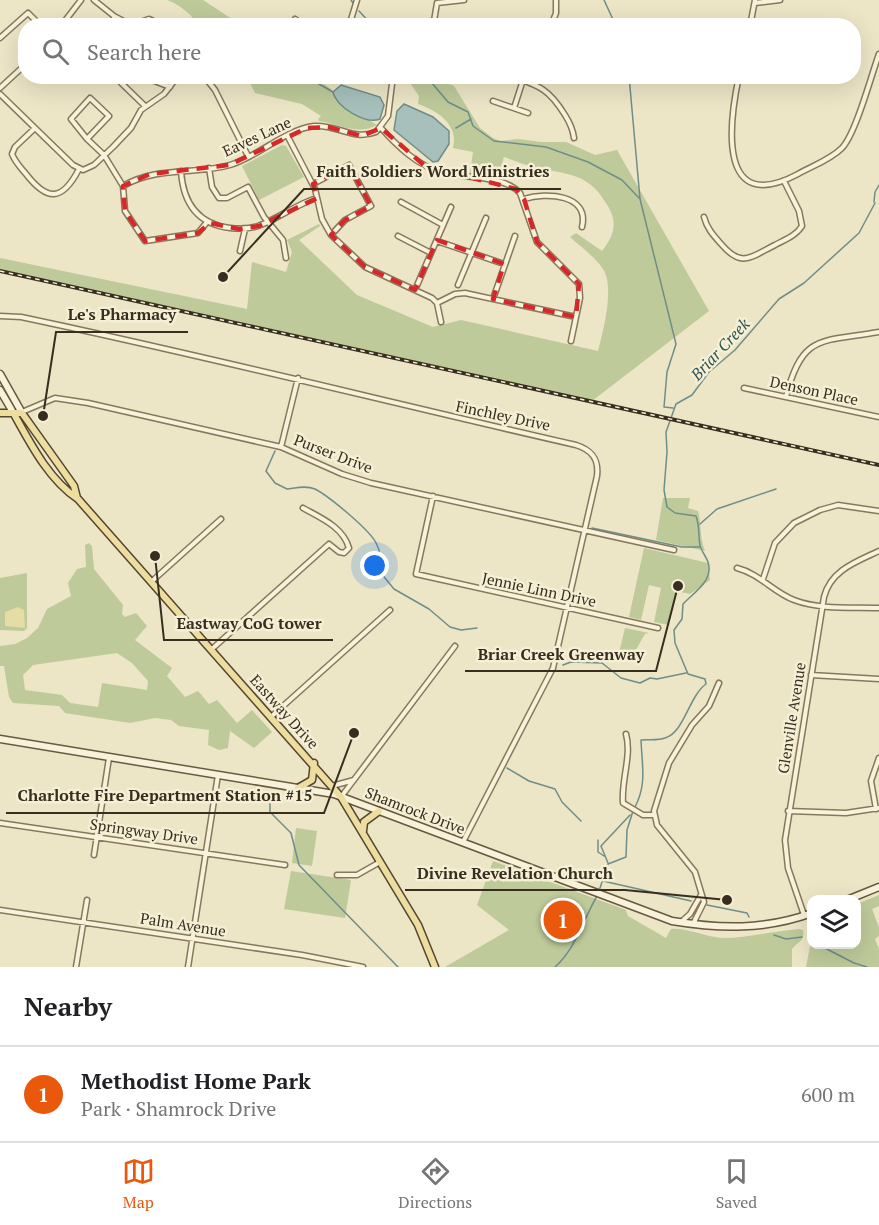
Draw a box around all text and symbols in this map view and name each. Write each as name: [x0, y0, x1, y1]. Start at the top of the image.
search box: [18, 18, 861, 84]
icon: search: [39, 35, 72, 68]
text: Search here: [87, 37, 201, 66]
street label: Eaves Lane: [219, 111, 294, 161]
callout: Faith Soldiers Word Ministries: [304, 155, 561, 189]
text: Faith Soldiers Word Ministries: [316, 160, 550, 182]
callout: Le's Pharmacy: [56, 298, 188, 332]
text: Le's Pharmacy: [68, 303, 177, 325]
water label: Briar Creek: [685, 313, 755, 386]
street label: Denson Place: [768, 371, 860, 409]
street label: Finchley Drive: [454, 395, 552, 435]
street label: Purser Drive: [291, 429, 375, 477]
your location: [360, 551, 389, 580]
street label: Jennie Linn Drive: [480, 567, 598, 611]
callout: Eastway CoG tower: [164, 606, 333, 640]
text: Eastway CoG tower: [176, 612, 322, 634]
callout: Briar Creek Greenway: [465, 637, 656, 671]
text: Briar Creek Greenway: [478, 643, 645, 665]
street label: Glenville Avenue: [772, 661, 810, 775]
street label: Eastway Drive: [246, 670, 324, 753]
callout: Charlotte Fire Department Station #15: [6, 779, 324, 813]
street label: Shamrock Drive: [362, 782, 468, 838]
text: Charlotte Fire Department Station #15: [18, 784, 312, 806]
street label: Springway Drive: [89, 814, 200, 849]
callout: Divine Revelation Church: [405, 856, 625, 890]
text: Divine Revelation Church: [417, 862, 614, 884]
map controls: [807, 895, 861, 949]
button: layers: [807, 895, 861, 949]
pin: 1: [544, 898, 582, 942]
street label: Palm Avenue: [139, 907, 227, 941]
text: Nearby: [24, 989, 112, 1023]
text: Methodist Home Park: [81, 1066, 311, 1095]
text: 1: [38, 1081, 49, 1108]
text: 600 m: [801, 1081, 855, 1108]
text: Park · Shamrock Drive: [81, 1095, 276, 1122]
tab: Map: [122, 1155, 155, 1213]
tab: Directions: [398, 1155, 472, 1213]
tab: Saved: [716, 1155, 757, 1213]

